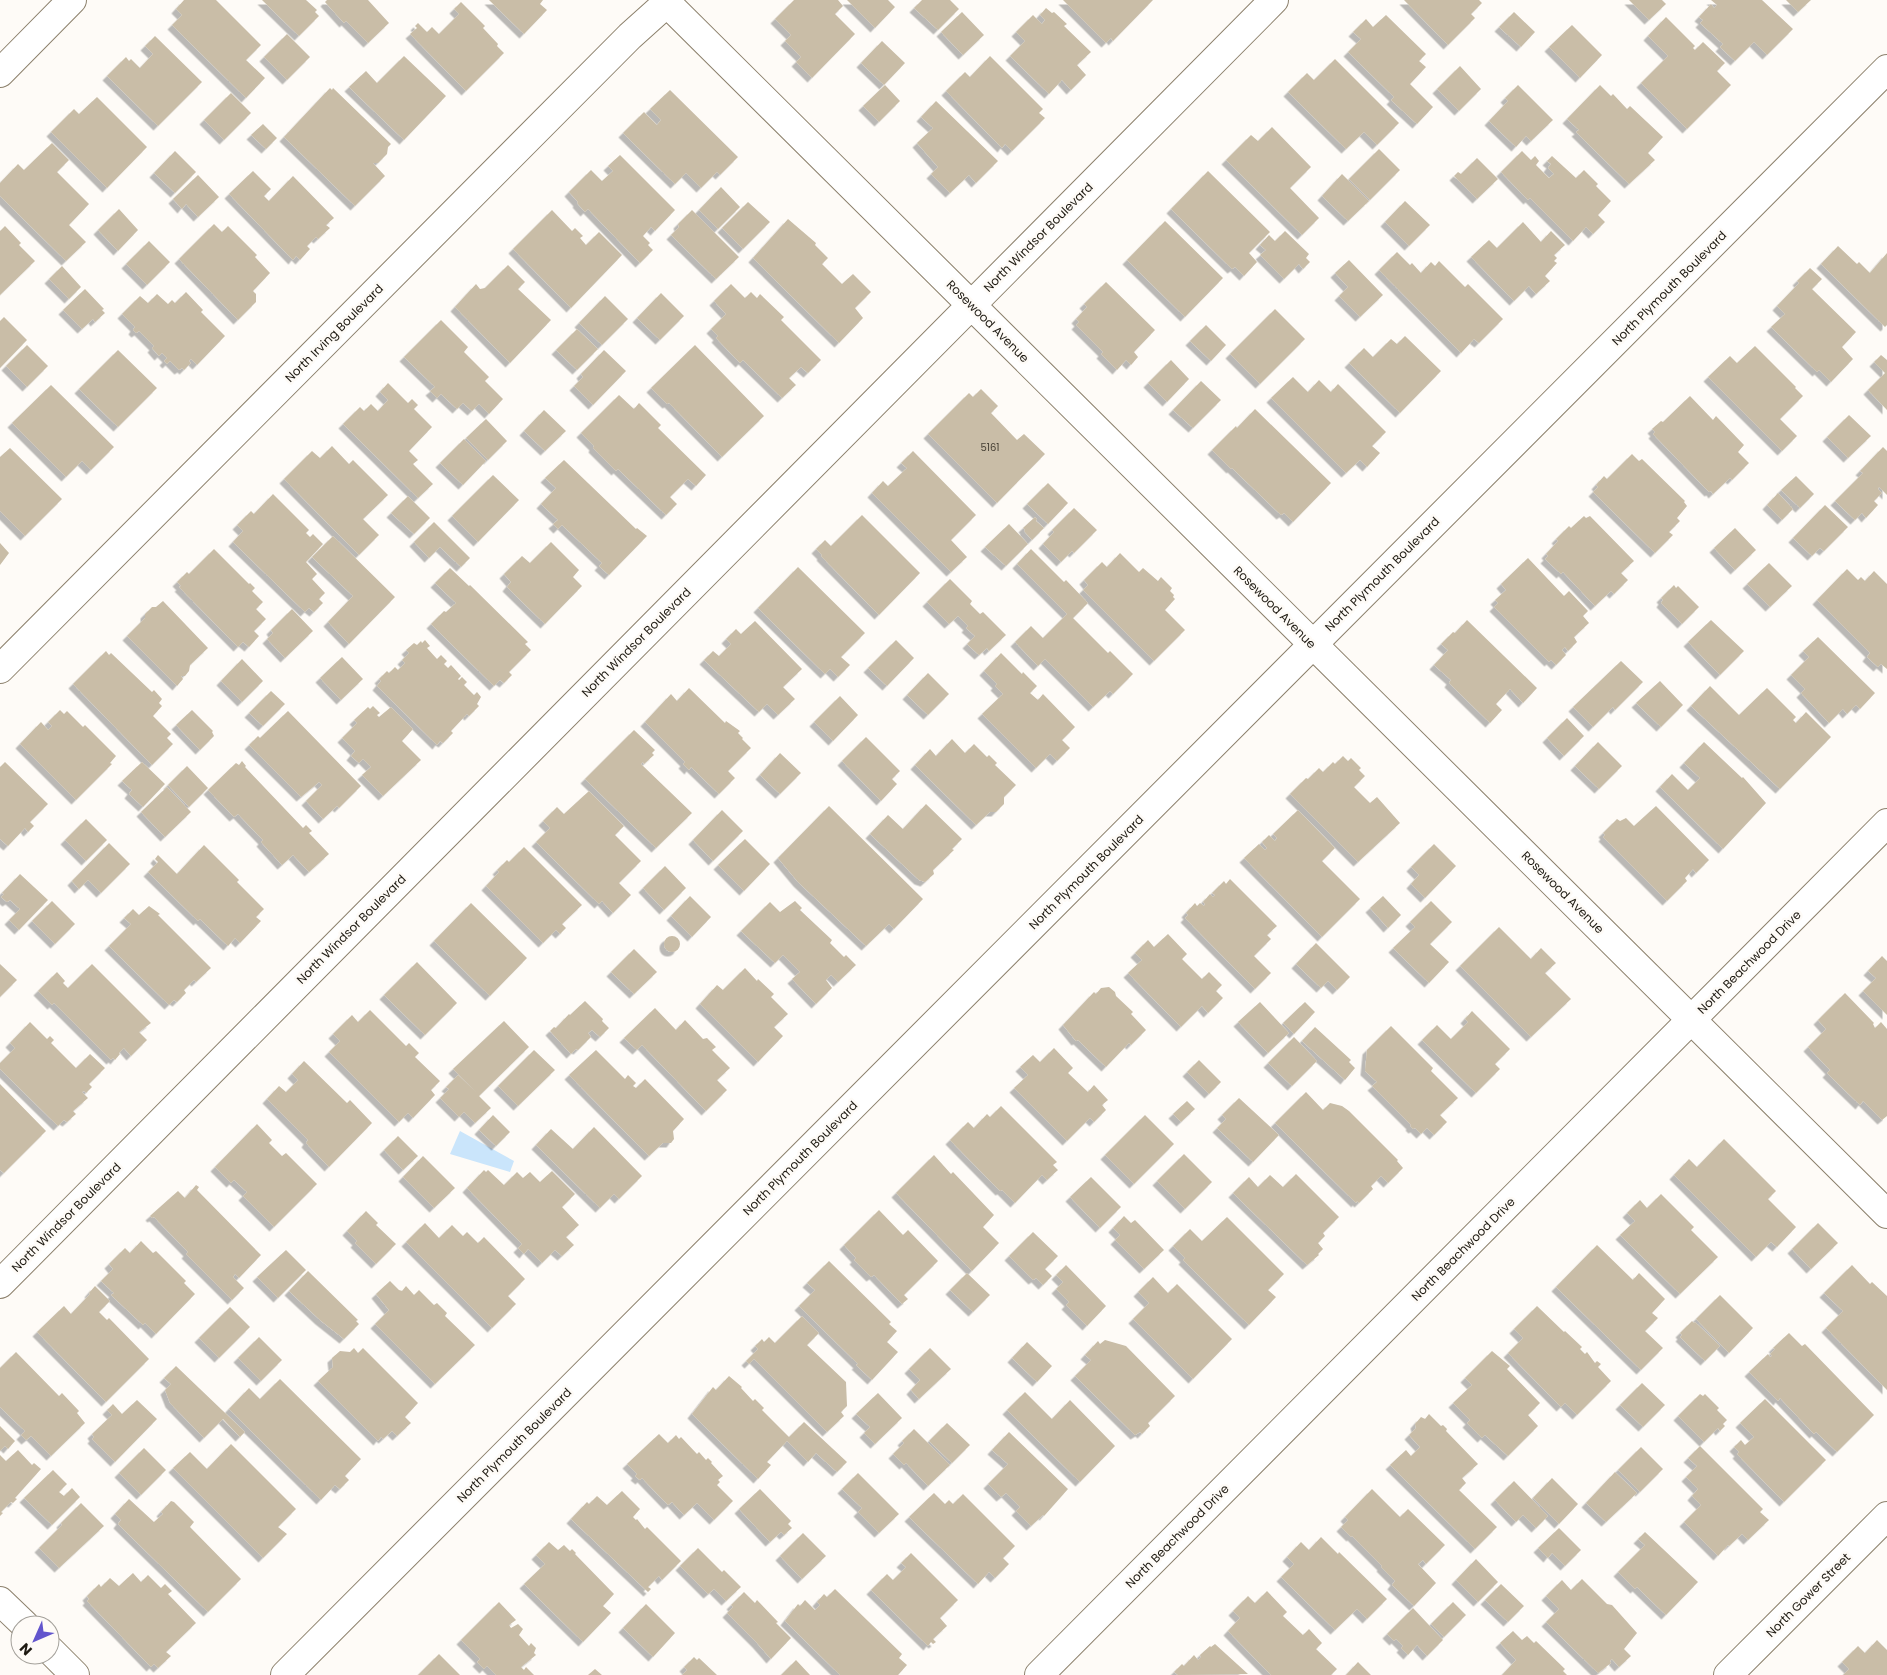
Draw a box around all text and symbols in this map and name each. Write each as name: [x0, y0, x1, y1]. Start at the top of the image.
street label: North Windsor Boulevard: [979, 178, 1097, 296]
street label: North Plymouth Boulevard: [1608, 227, 1730, 349]
street label: Rosewood Avenue: [943, 276, 1033, 366]
street label: North Irving Boulevard: [281, 280, 387, 386]
house number: 5161: [980, 440, 1000, 455]
street label: North Plymouth Boulevard: [1321, 513, 1443, 635]
street label: Rosewood Avenue: [1230, 562, 1320, 652]
street label: North Windsor Boulevard: [577, 583, 695, 701]
street label: North Plymouth Boulevard: [1025, 811, 1147, 933]
street label: Rosewood Avenue: [1518, 847, 1608, 937]
street label: North Windsor Boulevard: [292, 870, 410, 988]
street label: North Beachwood Drive: [1693, 906, 1805, 1018]
street label: North Plymouth Boulevard: [739, 1097, 861, 1219]
street label: North Windsor Boulevard: [7, 1158, 125, 1276]
street label: North Beachwood Drive: [1407, 1193, 1519, 1305]
street label: North Plymouth Boulevard: [453, 1384, 575, 1506]
street label: North Beachwood Drive: [1121, 1480, 1233, 1592]
street label: North Gower Street: [1762, 1549, 1854, 1641]
north arrow: [10, 1615, 60, 1665]
text: N: [15, 1638, 37, 1660]

